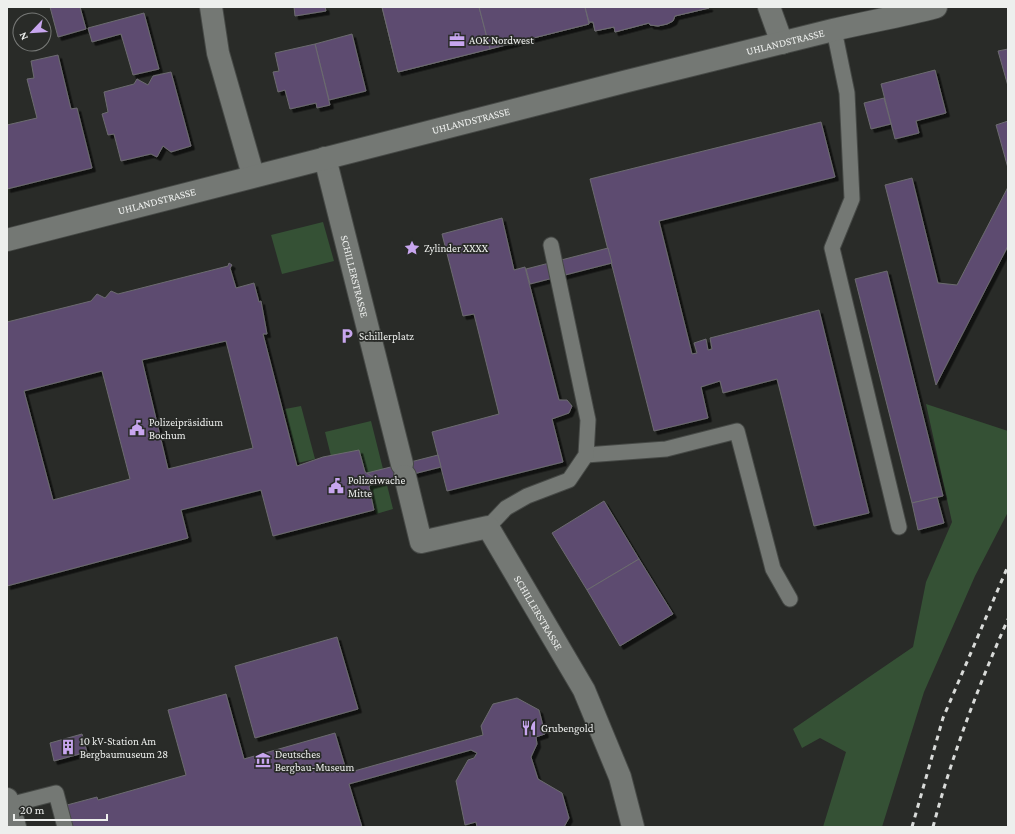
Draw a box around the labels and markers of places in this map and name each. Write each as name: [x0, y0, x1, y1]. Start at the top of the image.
office icon: AOK Nordwest: [448, 31, 466, 49]
place label: AOK Nordwest: [469, 34, 534, 46]
place icon: Zylinder XXXX: [403, 239, 421, 257]
place label: Zylinder XXXX: [424, 242, 489, 255]
parking icon: Schillerplatz: [338, 327, 356, 345]
place label: Schillerplatz: [359, 330, 414, 343]
place label: Polizeipräsidium Bochum: [149, 416, 223, 441]
public building icon: Polizeipräsidium Bochum: [128, 419, 146, 437]
place label: Polizeiwache Mitte: [348, 474, 405, 499]
public building icon: Polizeiwache Mitte: [327, 477, 345, 495]
restaurant icon: Grubengold: [520, 719, 538, 737]
place label: Grubengold: [541, 722, 594, 735]
place label: 10 kV-Station Am Bergbaumuseum 28: [80, 735, 168, 761]
building icon: 10 kV-Station Am Bergbaumuseum 28: [59, 738, 77, 756]
place label: Deutsches Bergbau-Museum: [275, 748, 354, 774]
museum icon: Deutsches Bergbau-Museum: [254, 751, 272, 769]

